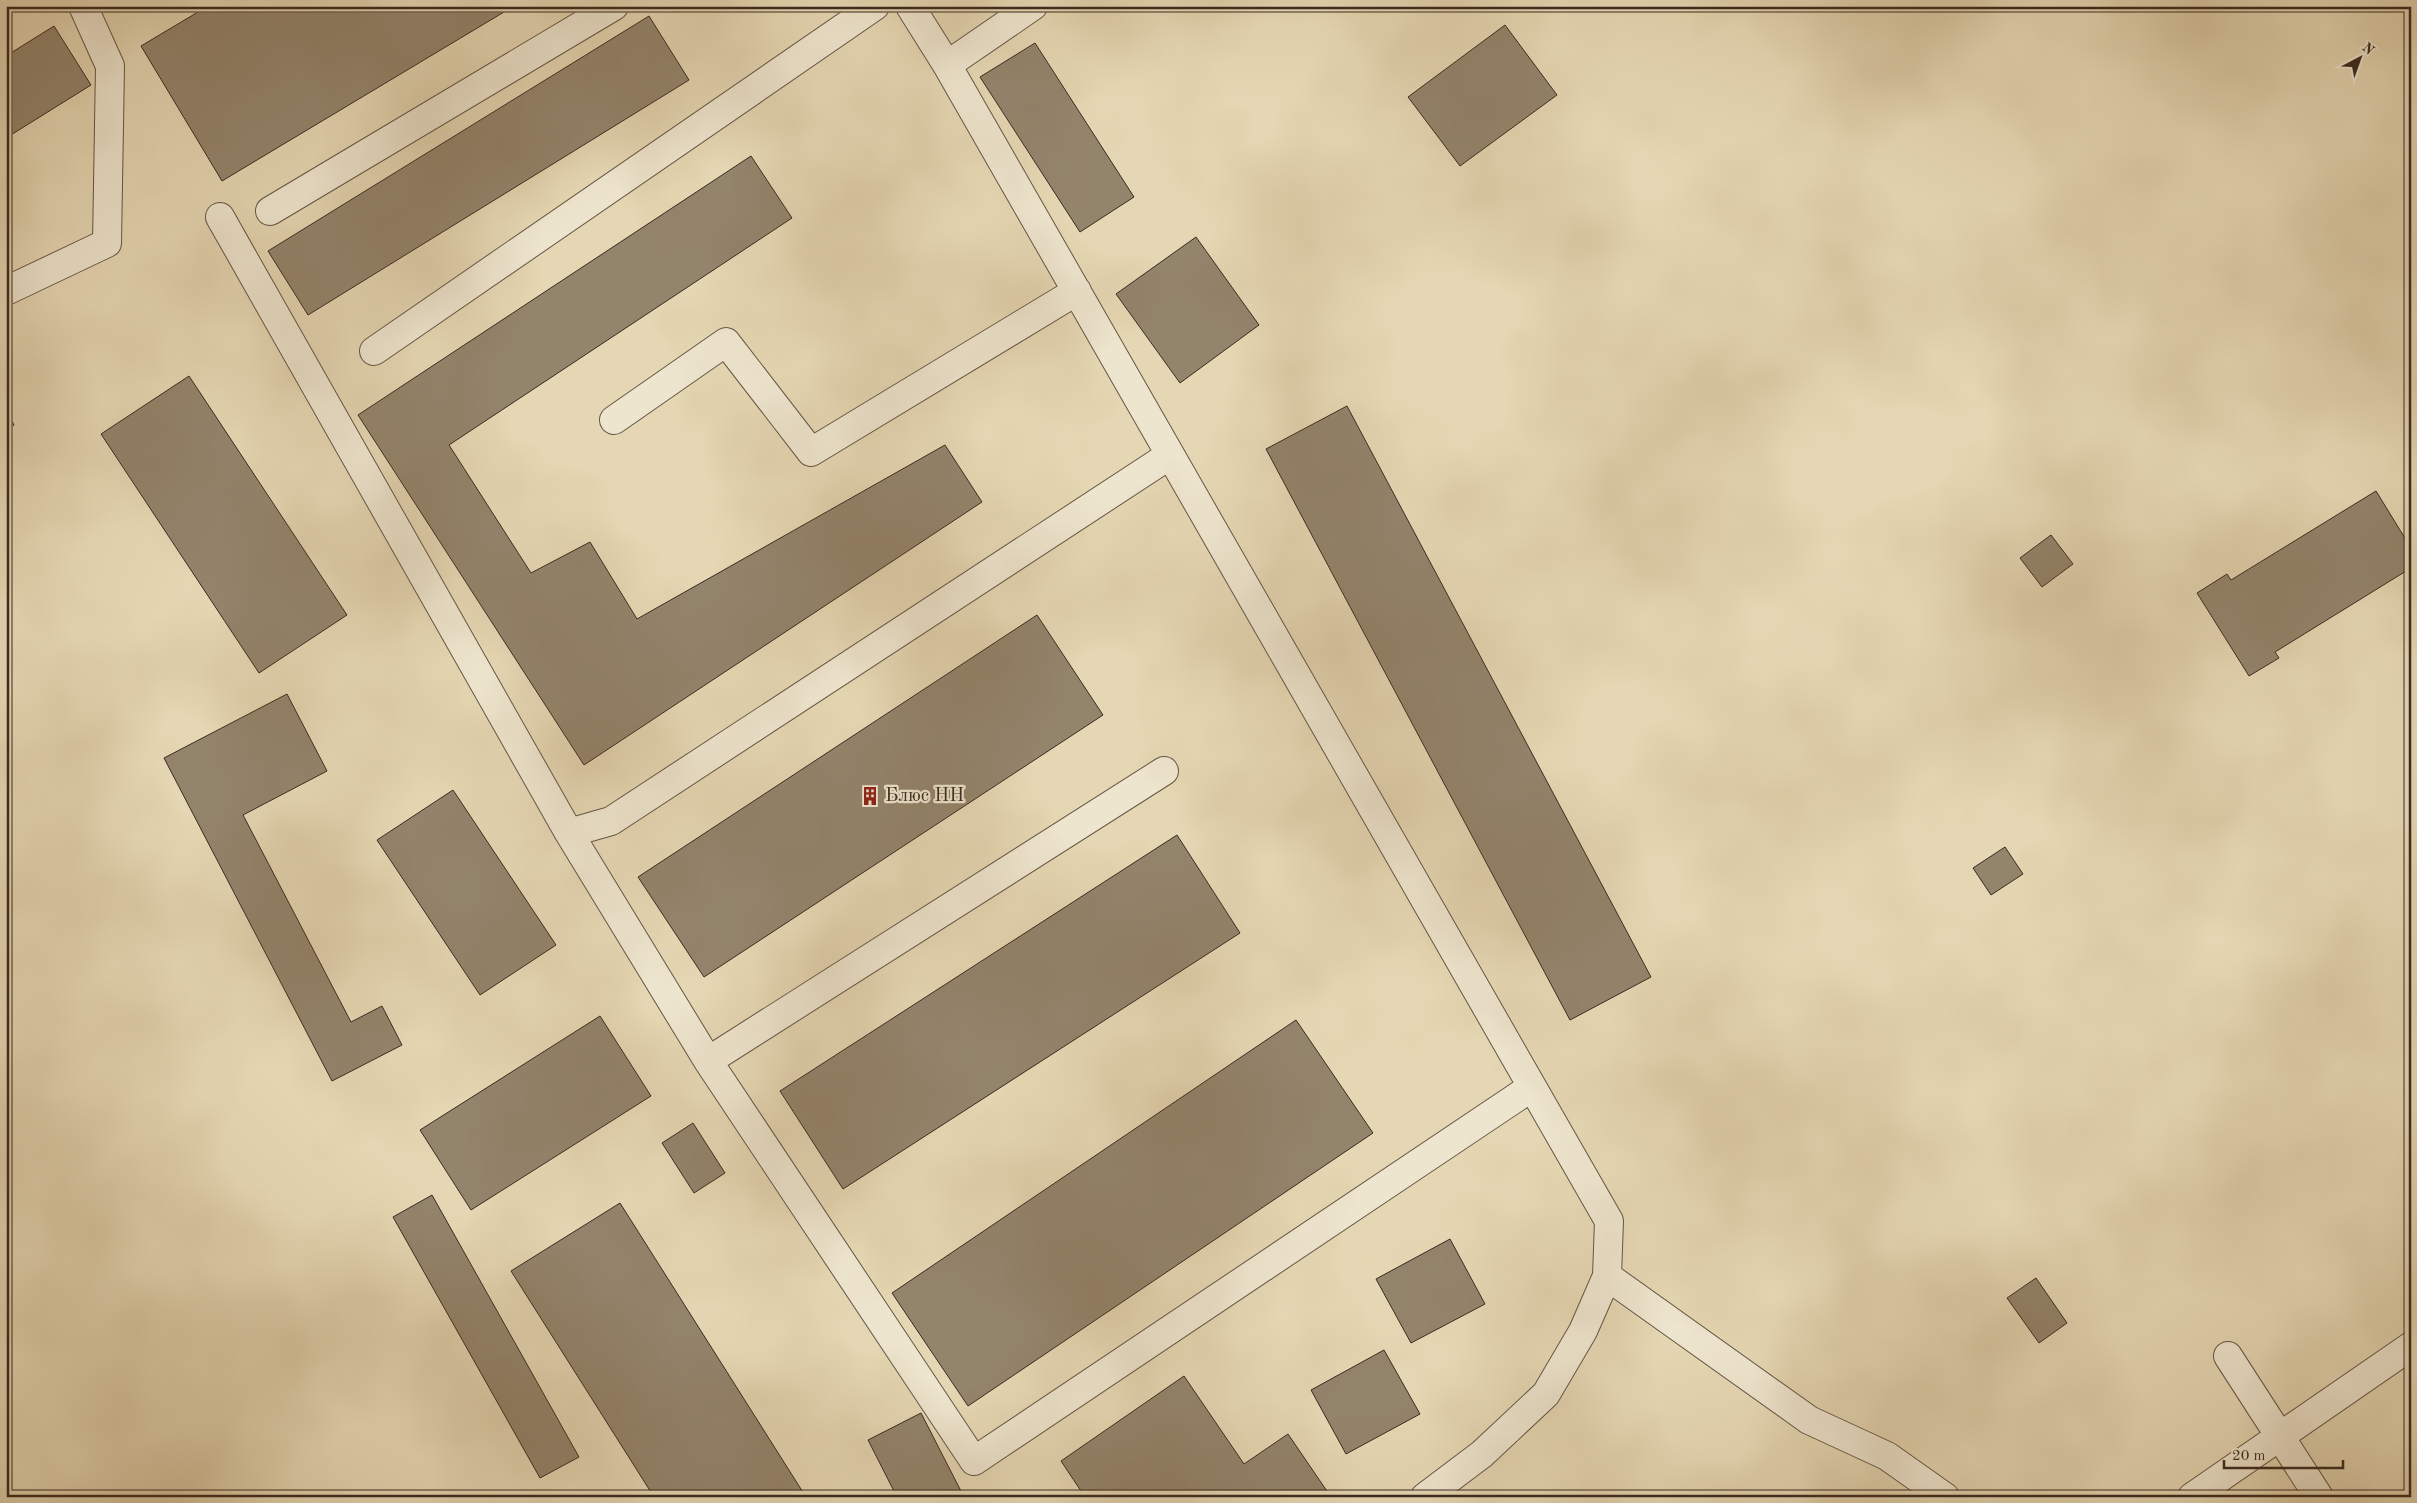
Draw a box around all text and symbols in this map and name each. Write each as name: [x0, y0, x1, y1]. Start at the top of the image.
north arrow: [2334, 32, 2384, 82]
text: N: [2359, 40, 2377, 58]
building icon: Блюс НН: [859, 785, 881, 807]
place label: Блюс НН: [885, 787, 964, 806]
scale bar: [2224, 1438, 2343, 1470]
text: 20 m: [2232, 1449, 2266, 1464]

